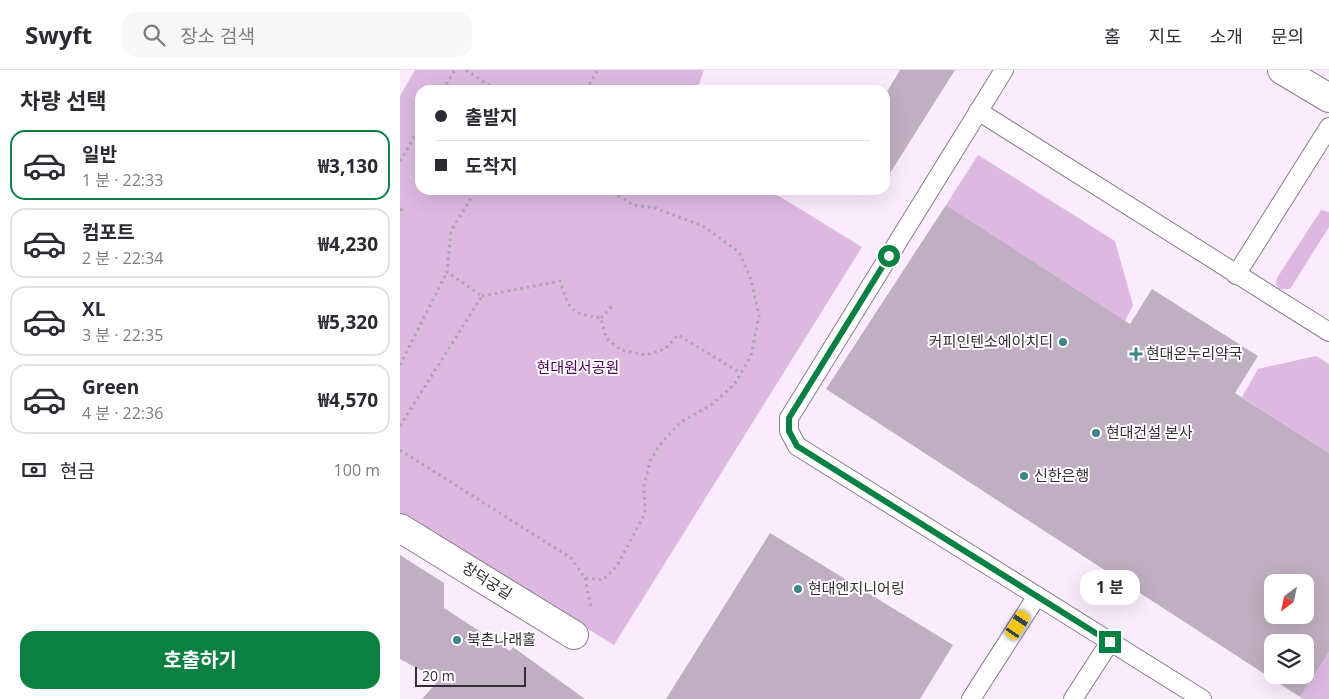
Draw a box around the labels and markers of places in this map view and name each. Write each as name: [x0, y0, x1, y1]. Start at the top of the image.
place label: 커피인텐소에이치디: [929, 331, 1053, 351]
marker: 커피인텐소에이치디: [1057, 336, 1069, 348]
place label: 현대온누리약국: [1146, 343, 1243, 363]
marker: 현대온누리약국: [1130, 348, 1142, 360]
place label: 현대건설 본사: [1106, 422, 1193, 442]
marker: 현대건설 본사: [1090, 427, 1102, 439]
place label: 신한은행: [1034, 465, 1089, 485]
marker: 신한은행: [1018, 470, 1030, 482]
place label: 현대엔지니어링: [808, 578, 905, 598]
marker: 현대엔지니어링: [792, 583, 804, 595]
place label: 북촌나래홀: [467, 629, 536, 649]
marker: 북촌나래홀: [451, 634, 463, 646]

